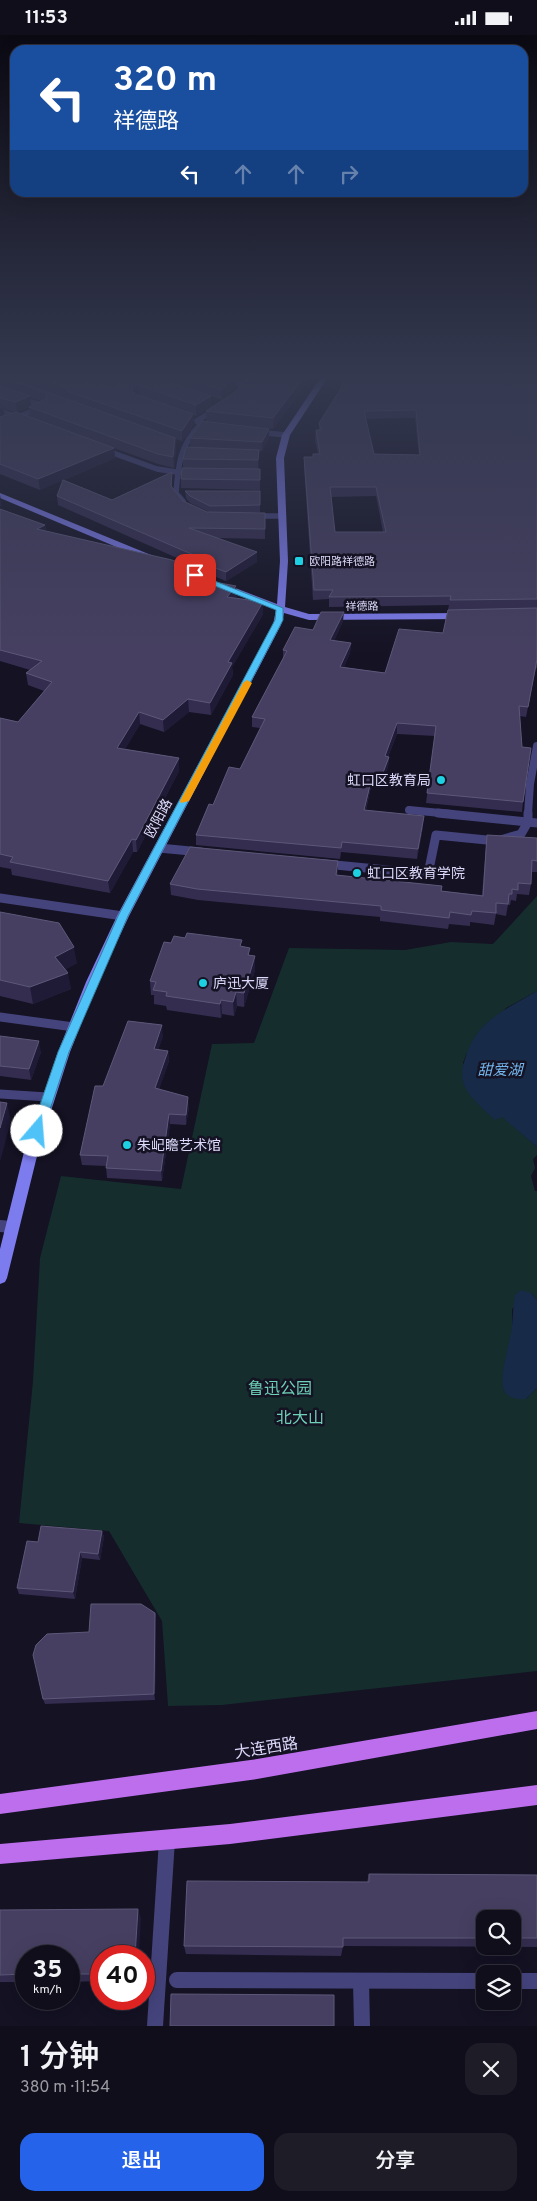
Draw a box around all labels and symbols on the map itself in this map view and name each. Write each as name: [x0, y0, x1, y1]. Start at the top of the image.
pin: [174, 554, 216, 596]
marker: 欧阳路祥德路: [293, 555, 305, 567]
place label: 欧阳路祥德路: [309, 555, 375, 569]
street label: 祥德路: [345, 600, 379, 614]
place label: 虹口区教育局: [347, 773, 431, 790]
marker: 虹口区教育局: [435, 774, 447, 786]
street label: 欧阳路: [142, 796, 177, 841]
place label: 虹口区教育学院: [367, 866, 465, 883]
marker: 虹口区教育学院: [351, 867, 363, 879]
place label: 庐迅大厦: [213, 976, 269, 993]
marker: 庐迅大厦: [197, 977, 209, 989]
water label: 甜爱湖: [477, 1062, 524, 1081]
position arrow: [10, 1104, 62, 1156]
place label: 朱屺瞻艺术馆: [137, 1138, 221, 1155]
marker: 朱屺瞻艺术馆: [121, 1139, 133, 1151]
park label: 鲁迅公园: [248, 1379, 312, 1400]
park label: 北大山: [276, 1409, 324, 1429]
street label: 大连西路: [233, 1734, 299, 1764]
speed limit sign: 40: [90, 1945, 155, 2010]

